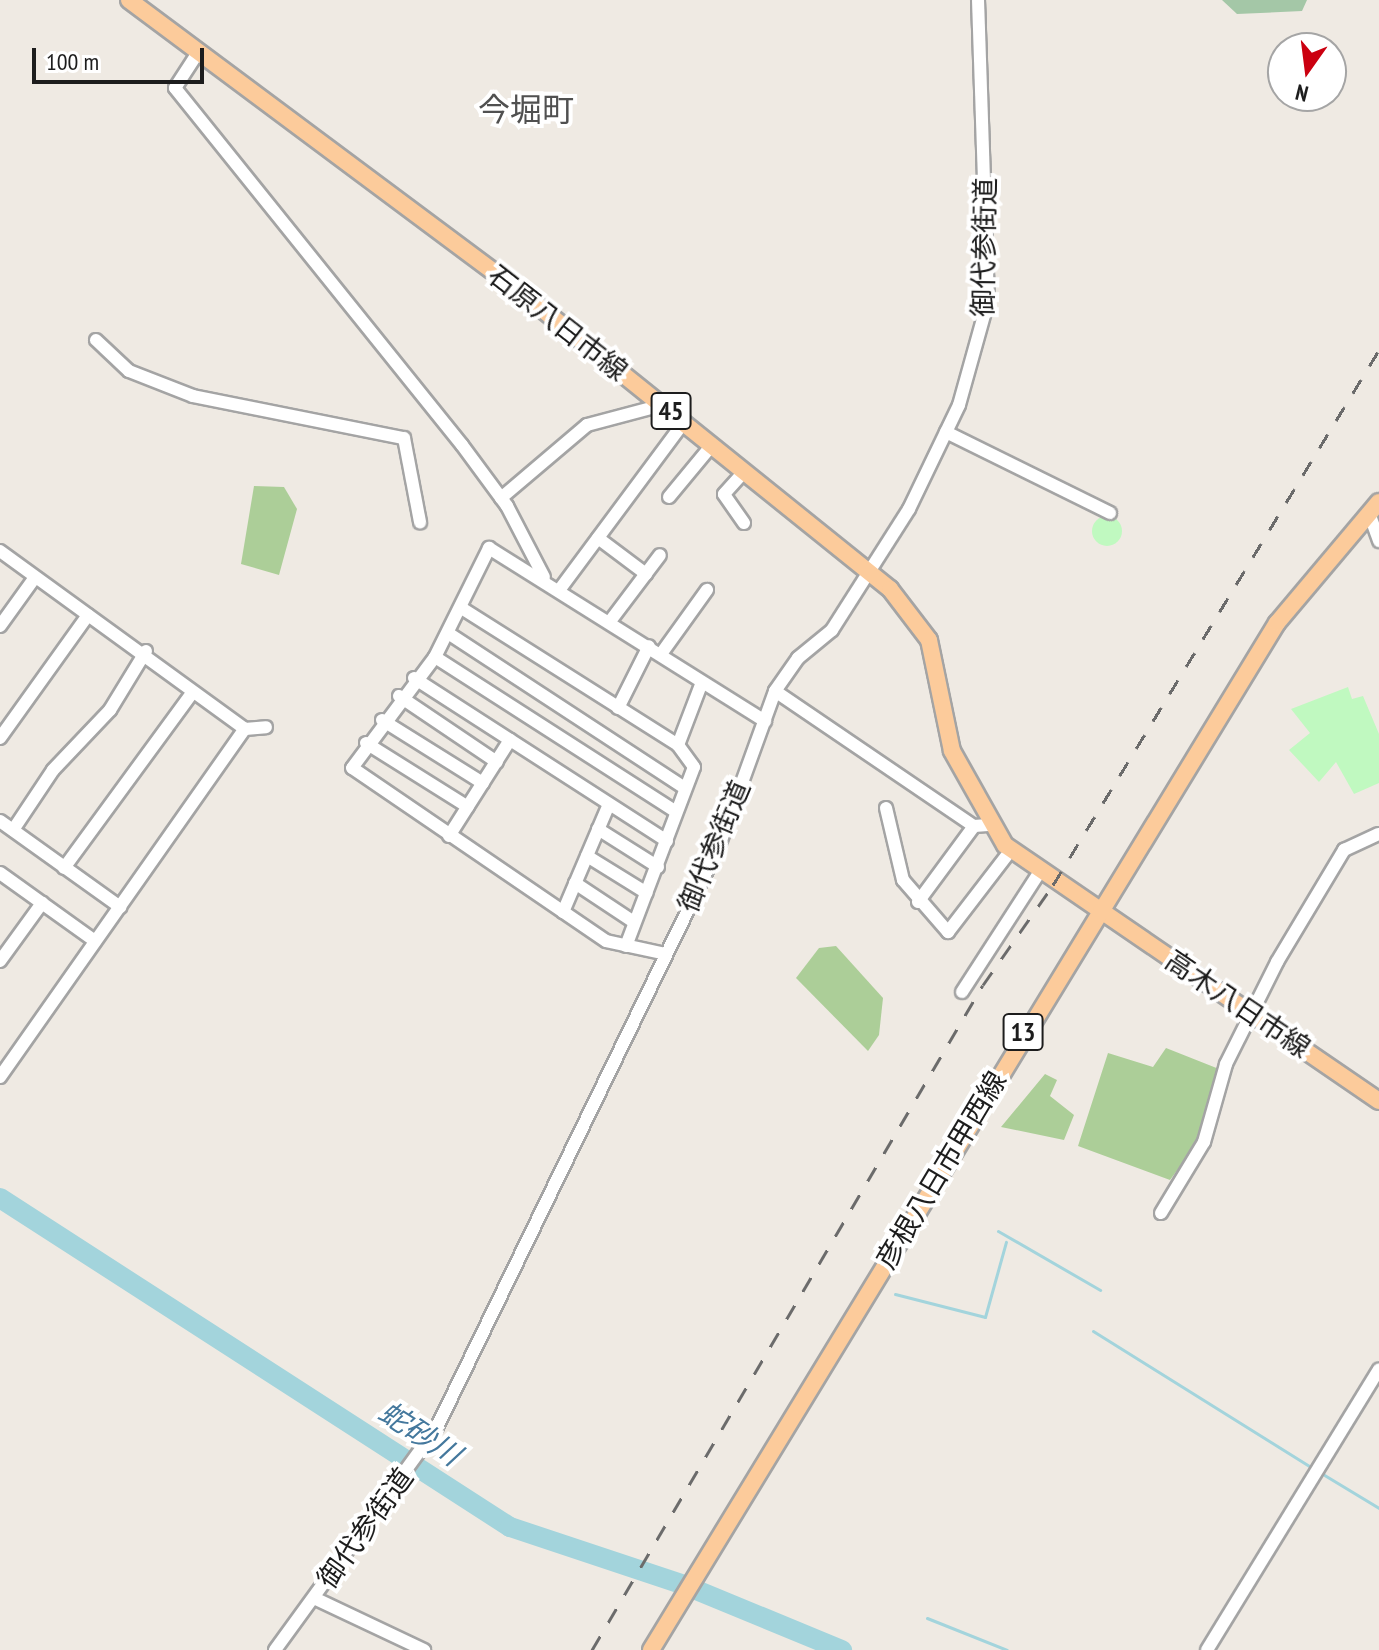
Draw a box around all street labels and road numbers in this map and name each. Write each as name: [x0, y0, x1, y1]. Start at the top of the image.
street label: 御代参街道: [966, 177, 1002, 317]
street label: 石原八日市線: [481, 258, 635, 388]
road number: 45: [649, 389, 693, 433]
street label: 御代参街道: [671, 775, 757, 917]
street label: 高木八日市線: [1159, 943, 1317, 1065]
road number: 13: [1001, 1010, 1045, 1054]
street label: 彦根八日市甲西線: [869, 1065, 1013, 1275]
street label: 御代参街道: [310, 1461, 420, 1595]

